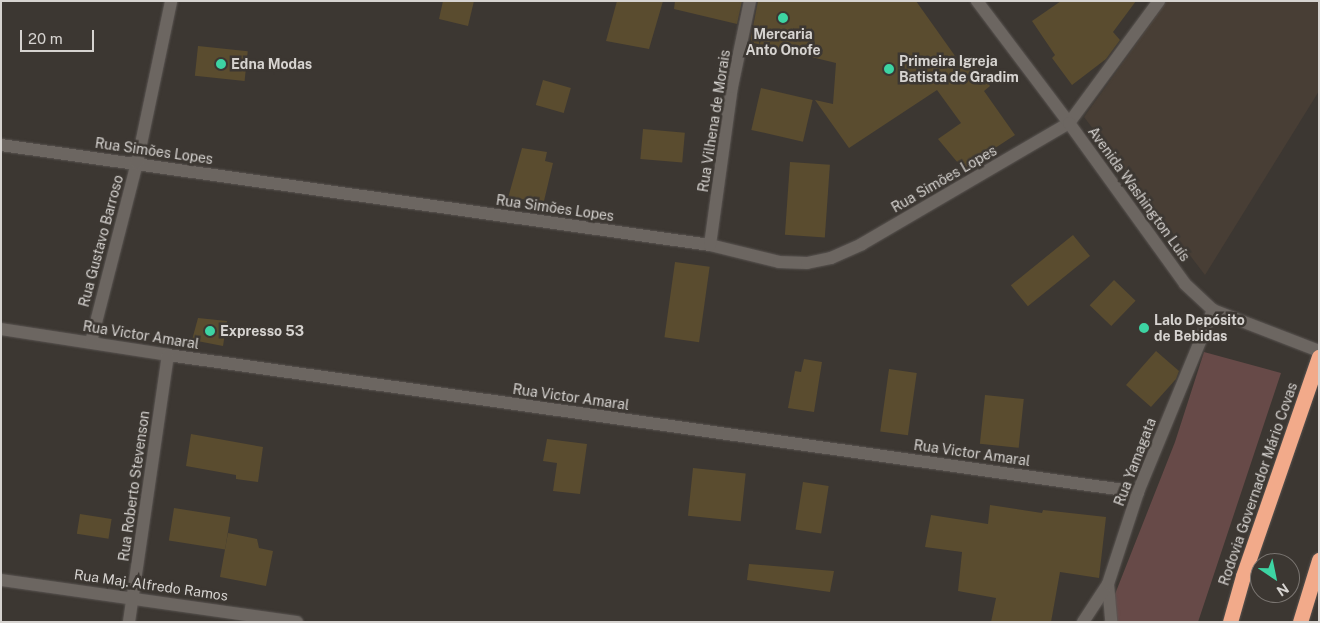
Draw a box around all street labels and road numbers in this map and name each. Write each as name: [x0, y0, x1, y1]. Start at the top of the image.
street label: Rua Vilhena de Morais: [694, 48, 734, 194]
street label: Avenida Washington Luís: [1084, 123, 1194, 265]
street label: Rua Simões Lopes: [94, 134, 214, 168]
street label: Rua Simões Lopes: [888, 142, 1000, 216]
street label: Rua Gustavo Barroso: [75, 173, 127, 309]
street label: Rua Simões Lopes: [495, 191, 615, 225]
street label: Rua Victor Amaral: [82, 317, 200, 353]
street label: Rua Victor Amaral: [511, 380, 631, 414]
street label: Rodovia Governador Mário Covas: [1215, 380, 1301, 588]
street label: Rua Roberto Stevenson: [115, 410, 153, 562]
street label: Rua Yamagata: [1111, 416, 1159, 508]
street label: Rua Victor Amaral: [912, 436, 1032, 470]
street label: Rua Maj. Alfredo Ramos: [73, 566, 229, 604]

